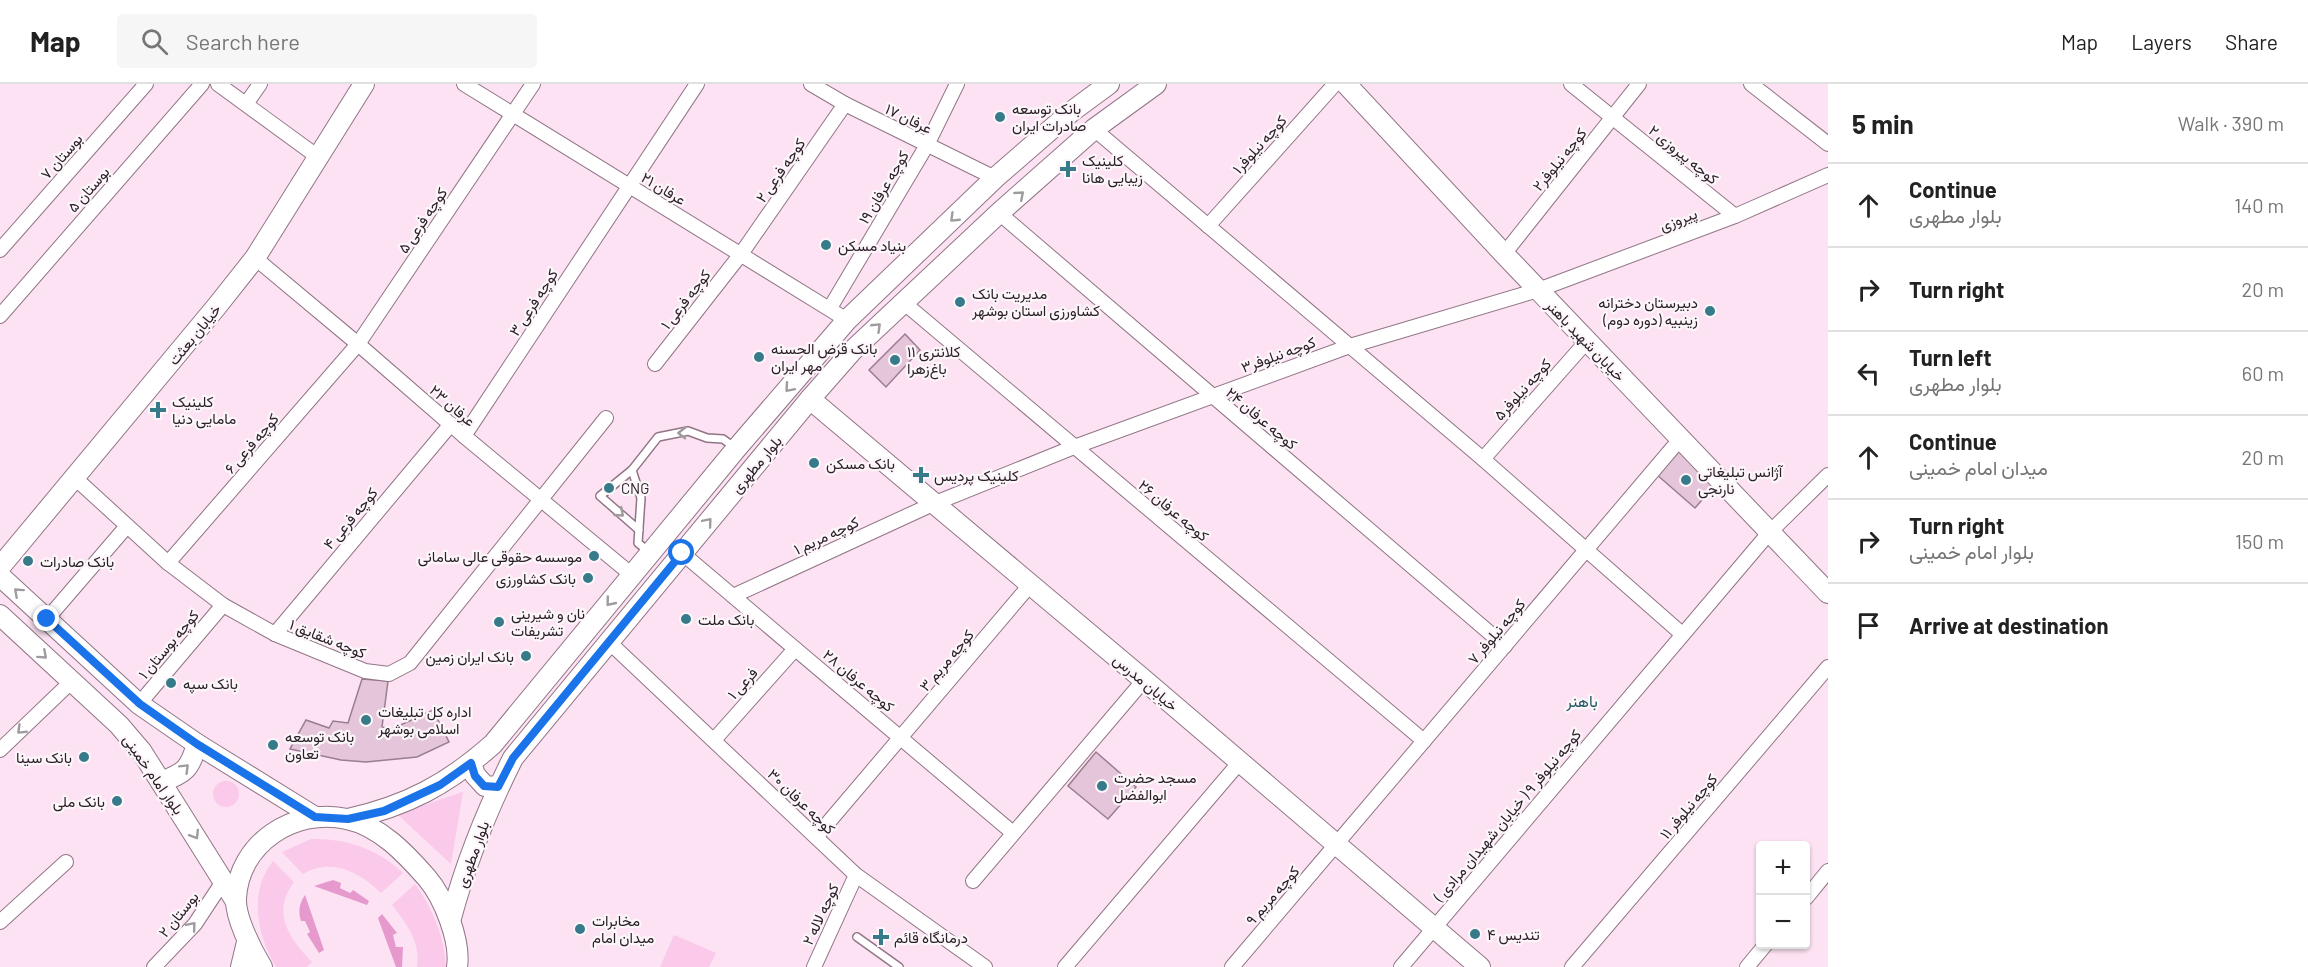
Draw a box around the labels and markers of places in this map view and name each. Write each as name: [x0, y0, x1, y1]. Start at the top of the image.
place label: بانک توسعه صادرات ایران: [1012, 99, 1086, 135]
marker: بانک توسعه صادرات ایران: [993, 110, 1007, 124]
place label: کلینیک زیبایی هانا: [1082, 151, 1143, 188]
marker: کلینیک زیبایی هانا: [1059, 160, 1077, 178]
place label: بنیاد مسکن: [838, 236, 906, 256]
marker: بنیاد مسکن: [819, 238, 833, 252]
place label: مدیریت بانک کشاورزی استان بوشهر: [971, 284, 1100, 321]
place label: دبیرستان دخترانه زینبیه (دوره دوم): [1598, 293, 1698, 330]
marker: مدیریت بانک کشاورزی استان بوشهر: [953, 295, 967, 309]
marker: دبیرستان دخترانه زینبیه (دوره دوم): [1703, 304, 1717, 318]
place label: بانک قرض الحسنه مهر ایران: [771, 339, 877, 375]
place label: کلانتری ۱۱ باغ‌زهرا: [907, 342, 961, 380]
marker: بانک قرض الحسنه مهر ایران: [752, 350, 766, 364]
marker: کلانتری ۱۱ باغ‌زهرا: [888, 353, 902, 367]
place label: کلینیک مامایی دنیا: [172, 392, 236, 429]
marker: کلینیک مامایی دنیا: [149, 401, 167, 419]
place label: بانک مسکن: [826, 454, 895, 474]
marker: بانک مسکن: [807, 456, 821, 470]
place label: آژانس تبلیغاتی نارنجی: [1698, 462, 1784, 499]
marker: کلینیک پردیس: [912, 466, 930, 484]
place label: کلینیک پردیس: [934, 466, 1019, 486]
marker: آژانس تبلیغاتی نارنجی: [1679, 473, 1693, 487]
place label: CNG: [621, 479, 649, 497]
marker: CNG: [602, 481, 616, 495]
place label: موسسه حقوقی عالی سامانی: [418, 547, 582, 567]
marker: موسسه حقوقی عالی سامانی: [587, 549, 601, 563]
place label: بانک صادرات: [40, 552, 114, 571]
marker: بانک صادرات: [21, 554, 35, 568]
place label: بانک کشاورزی: [496, 569, 576, 589]
marker: بانک کشاورزی: [581, 571, 595, 585]
place label: نان و شیرینی تشریفات: [511, 604, 585, 640]
place label: بانک ملت: [698, 610, 754, 629]
marker: بانک ملت: [679, 612, 693, 626]
marker: نان و شیرینی تشریفات: [492, 615, 506, 629]
place label: بانک ایران زمین: [425, 647, 514, 667]
marker: بانک ایران زمین: [519, 649, 533, 663]
place label: بانک سپه: [183, 674, 238, 694]
marker: بانک سپه: [164, 676, 178, 690]
place label: اداره کل تبلیغات اسلامی بوشهر: [377, 702, 471, 739]
marker: اداره کل تبلیغات اسلامی بوشهر: [359, 713, 373, 727]
place label: بانک توسعه تعاون: [285, 727, 354, 763]
marker: بانک توسعه تعاون: [266, 738, 280, 752]
place label: بانک سینا: [16, 748, 72, 767]
marker: بانک سینا: [77, 750, 91, 764]
place label: مسجد حضرت ابوالفضل: [1114, 768, 1197, 804]
marker: مسجد حضرت ابوالفضل: [1095, 779, 1109, 793]
place label: بانک ملی: [53, 792, 105, 812]
marker: بانک ملی: [110, 794, 124, 808]
place label: مخابرات میدان امام: [592, 911, 654, 948]
marker: مخابرات میدان امام: [573, 922, 587, 936]
place label: تندیس ۴: [1487, 925, 1540, 945]
marker: تندیس ۴: [1468, 927, 1482, 941]
marker: درمانگاه قائم: [872, 928, 890, 946]
place label: درمانگاه قائم: [894, 928, 968, 948]

